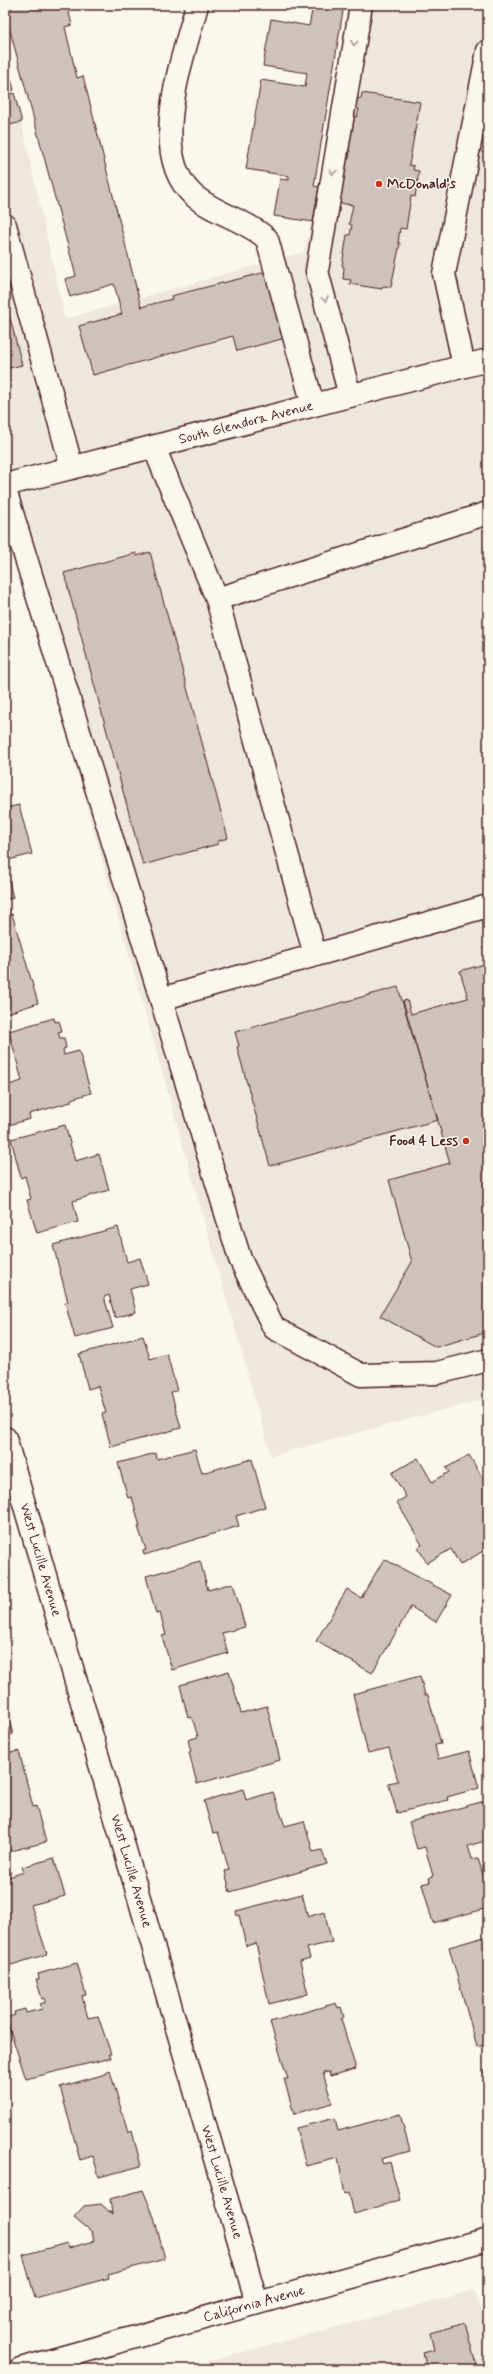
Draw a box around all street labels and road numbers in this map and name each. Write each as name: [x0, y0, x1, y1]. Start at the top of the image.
street label: South Glendora Avenue: [177, 397, 315, 449]
street label: West Lucille Avenue: [15, 1501, 66, 1619]
street label: West Lucille Avenue: [106, 1812, 156, 1930]
street label: West Lucille Avenue: [197, 2123, 247, 2241]
street label: California Avenue: [201, 2281, 307, 2327]

